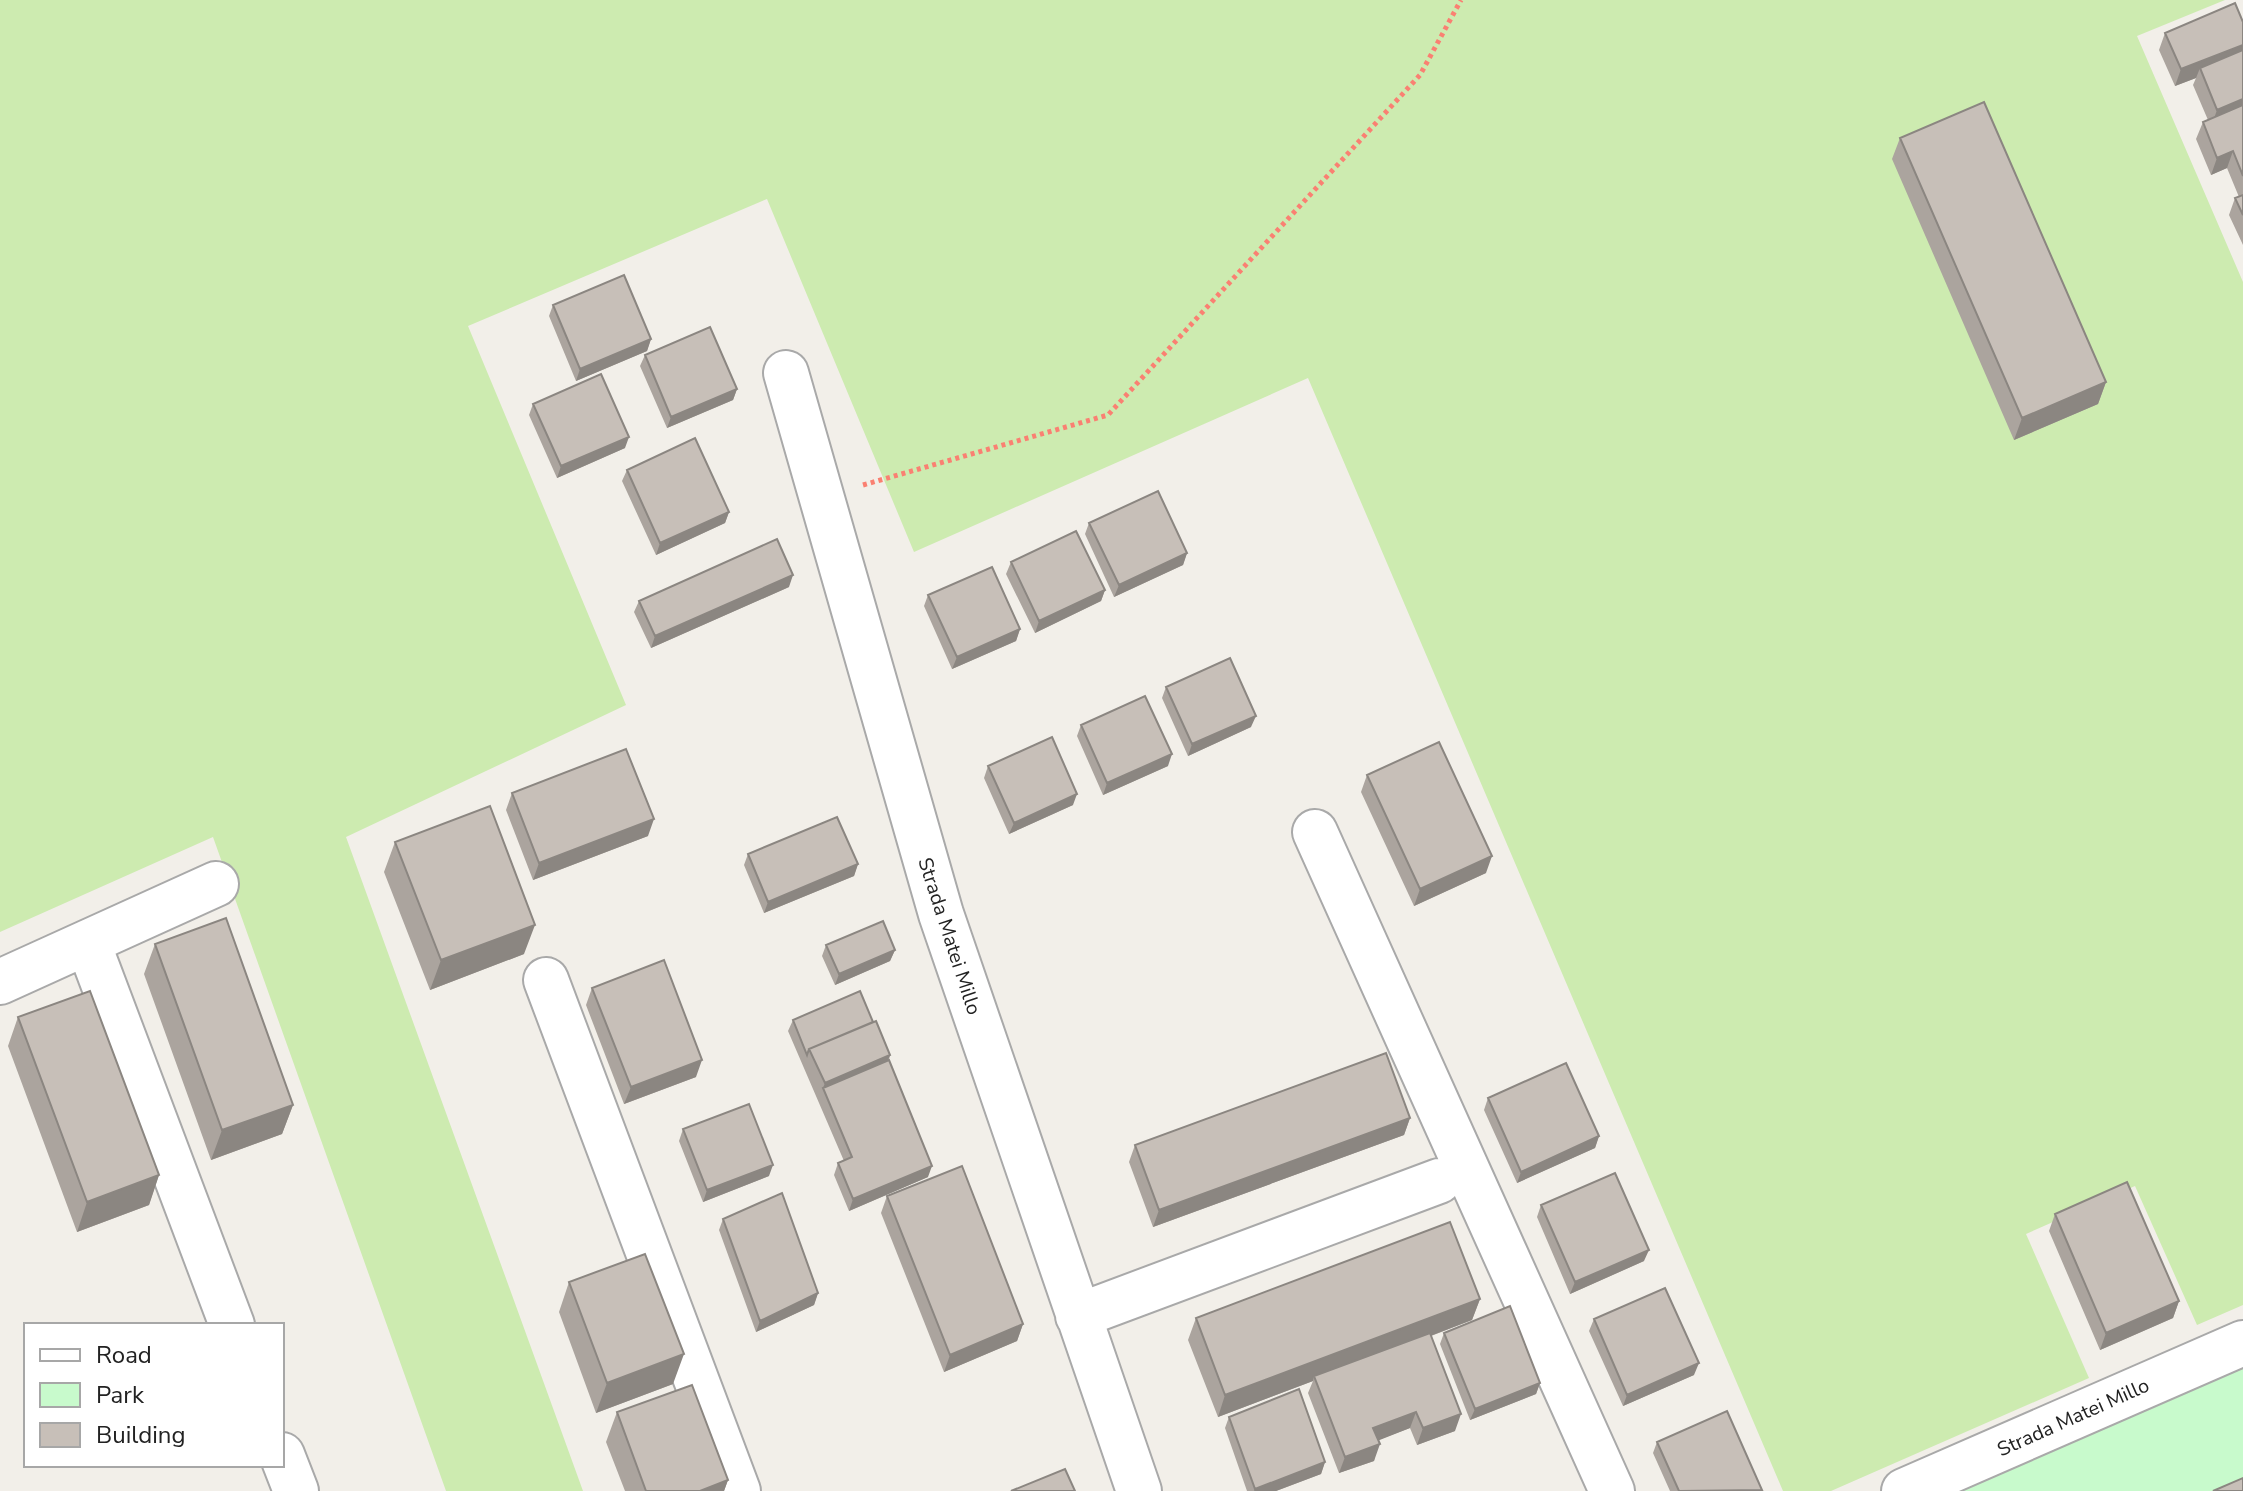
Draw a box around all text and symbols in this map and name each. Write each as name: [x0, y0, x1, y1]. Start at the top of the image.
street label: Strada Matei Millo: [911, 854, 988, 1018]
legend: [24, 1323, 284, 1467]
text: Road: [96, 1339, 152, 1371]
street label: Strada Matei Millo: [1993, 1372, 2154, 1463]
text: Park: [96, 1379, 145, 1411]
text: Building: [96, 1419, 186, 1451]

